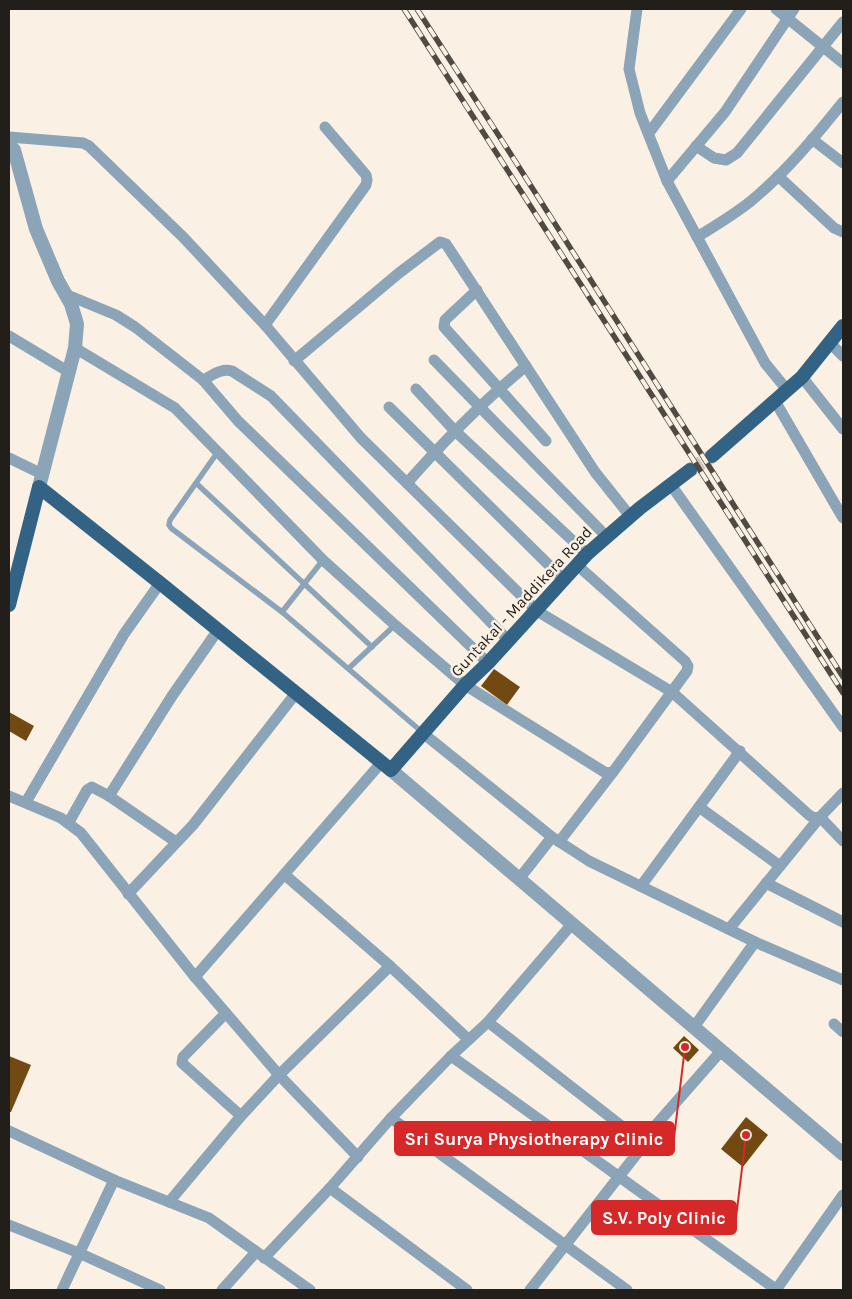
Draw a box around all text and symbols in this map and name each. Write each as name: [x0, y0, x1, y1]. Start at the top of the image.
street label: Guntakal - Maddikera Road: [447, 522, 596, 680]
callout: Sri Surya Physiotherapy Clinic: [395, 1122, 674, 1155]
text: Sri Surya Physiotherapy Clinic: [405, 1128, 663, 1150]
callout: S.V. Poly Clinic: [592, 1201, 736, 1234]
text: S.V. Poly Clinic: [602, 1207, 726, 1229]

